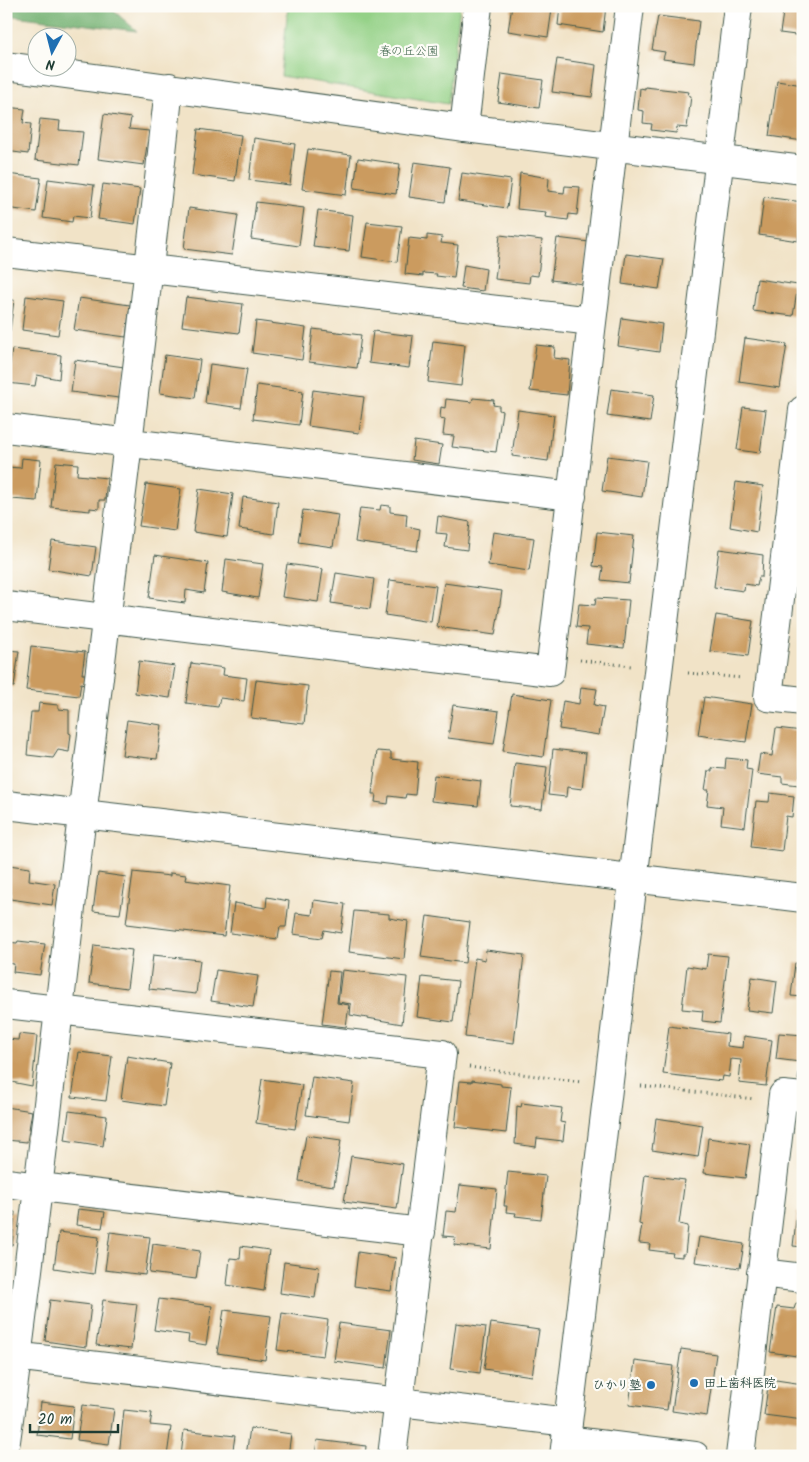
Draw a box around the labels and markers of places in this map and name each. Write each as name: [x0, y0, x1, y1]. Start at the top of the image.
place label: 田上歯科医院: [704, 1374, 776, 1393]
place label: ひかり塾: [593, 1376, 641, 1395]
marker: 田上歯科医院: [688, 1377, 700, 1389]
marker: ひかり塾: [645, 1379, 657, 1391]

